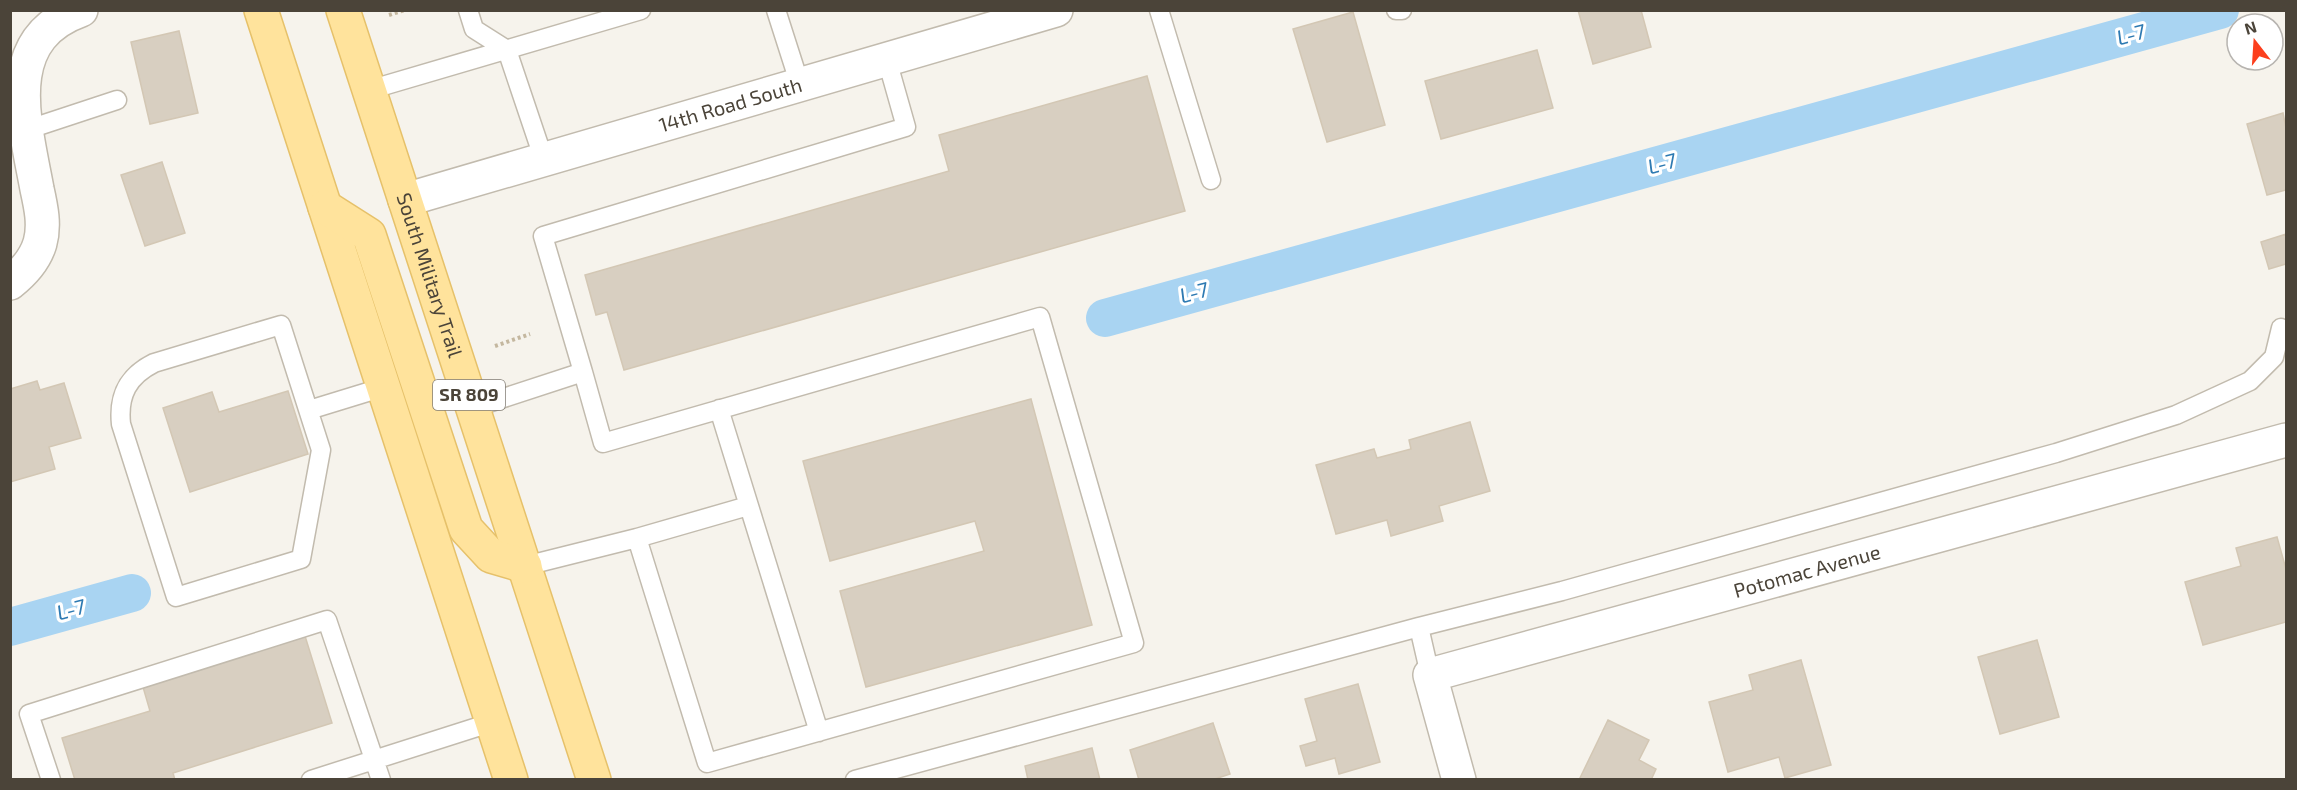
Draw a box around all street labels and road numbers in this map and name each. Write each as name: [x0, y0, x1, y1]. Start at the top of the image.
street label: 14th Road South: [656, 72, 804, 136]
street label: South Military Trail: [392, 190, 468, 360]
road number: SR 809: [433, 380, 505, 410]
street label: Potomac Avenue: [1731, 539, 1883, 602]

